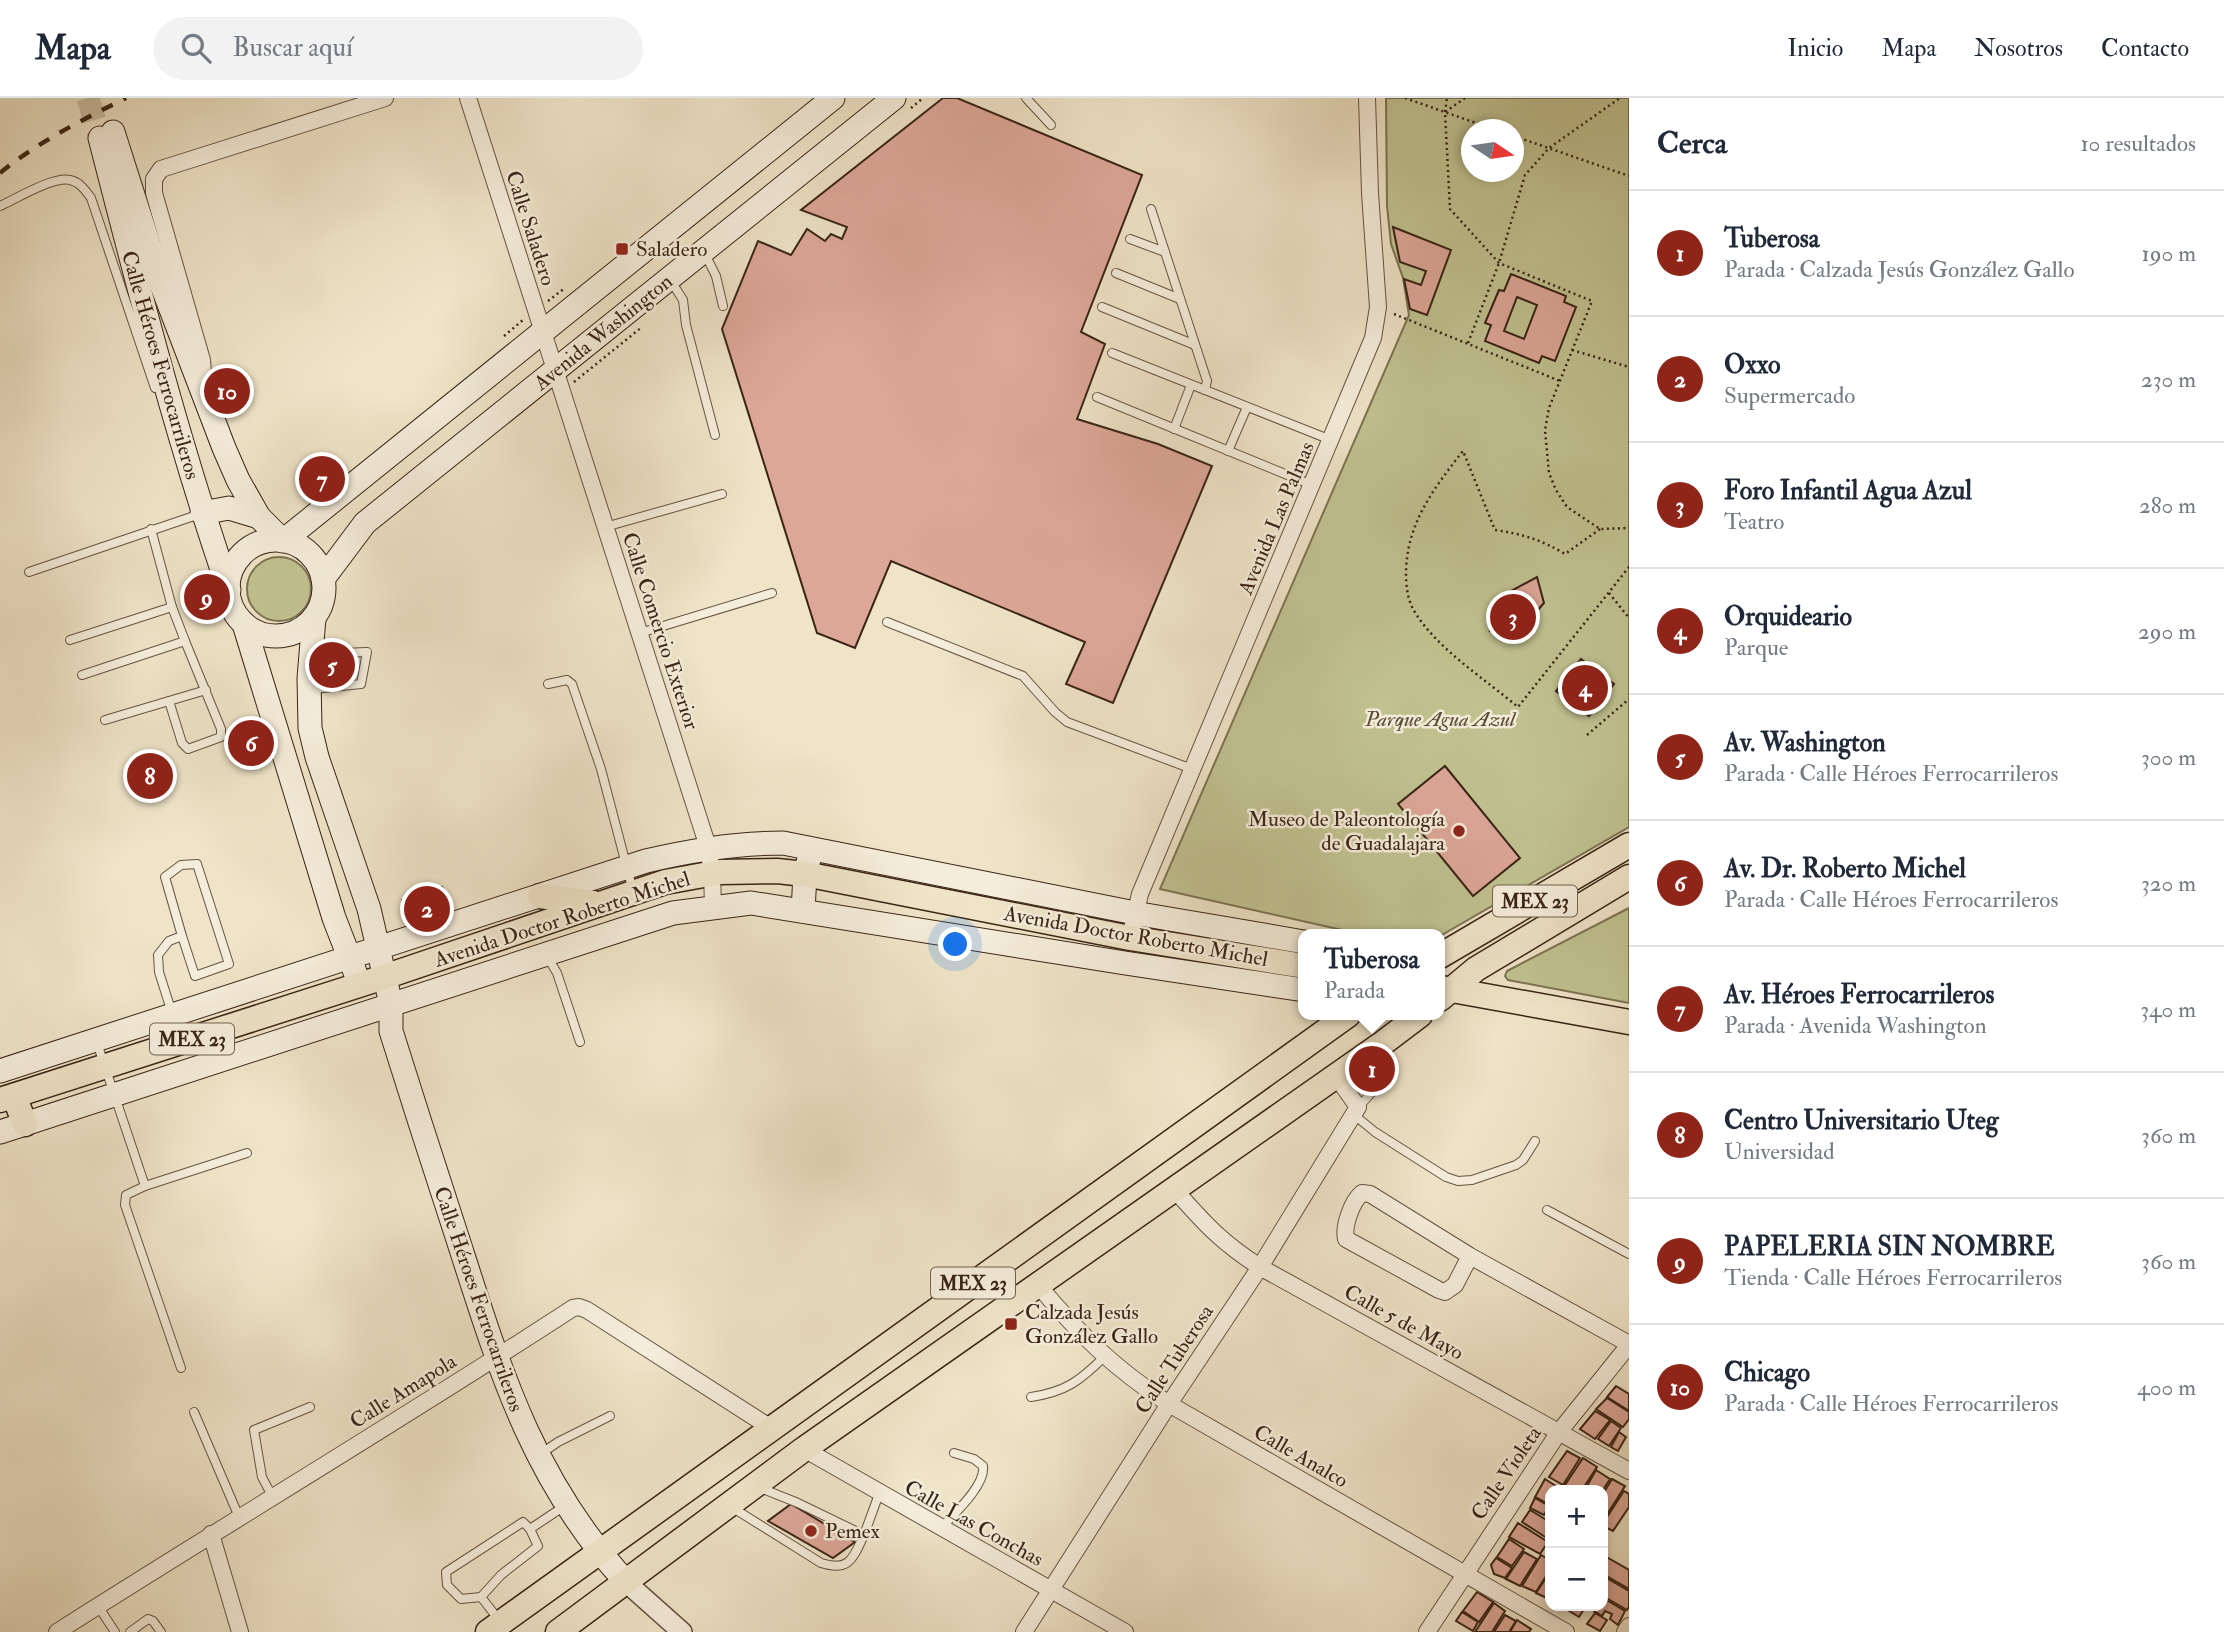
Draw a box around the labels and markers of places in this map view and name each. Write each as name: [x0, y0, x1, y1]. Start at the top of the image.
place label: Saladero: [636, 236, 707, 263]
marker: Saladero: [614, 241, 630, 257]
pin: 10: [204, 365, 250, 417]
pin: 7: [299, 453, 345, 505]
pin: 9: [184, 571, 230, 623]
pin: 3: [1490, 591, 1536, 643]
pin: 5: [309, 639, 355, 691]
pin: 4: [1562, 662, 1608, 714]
pin: 6: [228, 717, 274, 769]
pin: 8: [127, 750, 173, 802]
place label: Museo de Paleontología de Guadalajara: [1248, 806, 1445, 857]
marker: Museo de Paleontología de Guadalajara: [1451, 823, 1467, 839]
pin: 2: [404, 883, 450, 935]
pin: 1: [1349, 1043, 1395, 1095]
place label: Calzada Jesús González Gallo: [1025, 1299, 1158, 1350]
marker: Calzada Jesús González Gallo: [1003, 1316, 1019, 1332]
place label: Pemex: [825, 1518, 881, 1545]
marker: Pemex: [803, 1523, 819, 1539]

